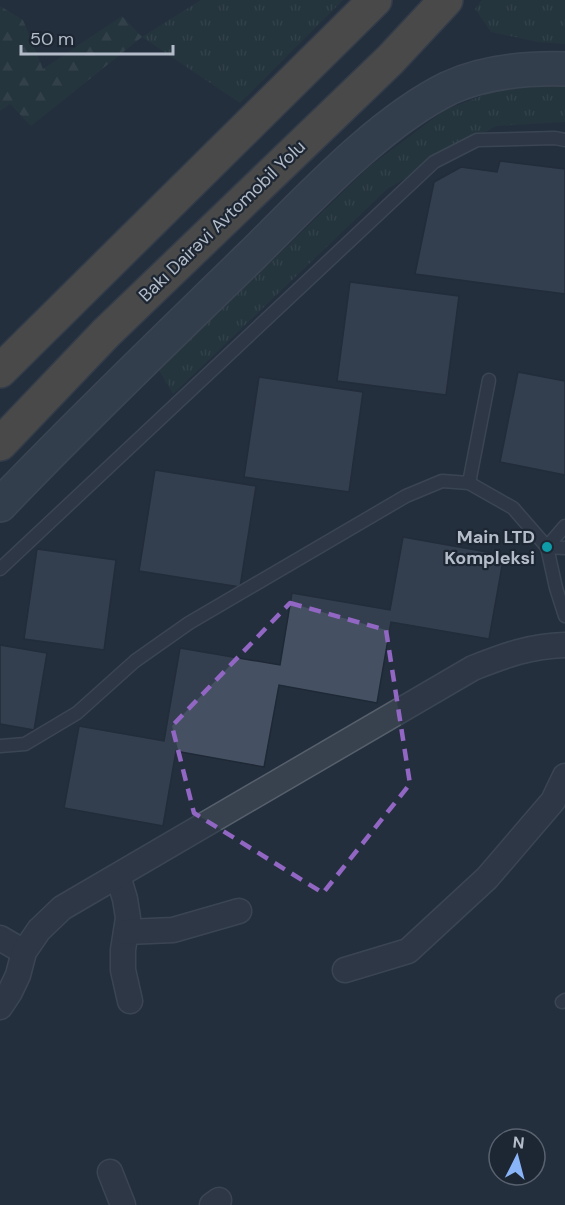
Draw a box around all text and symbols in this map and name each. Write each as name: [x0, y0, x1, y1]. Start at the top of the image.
scale bar: [21, 18, 172, 56]
text: 50 m: [30, 27, 74, 51]
street label: Bakı Dairəvi Avtomobil Yolu: [134, 135, 310, 307]
place label: Main LTD Kompleksi: [444, 525, 535, 570]
marker: Main LTD Kompleksi: [540, 540, 554, 554]
north arrow: [487, 1127, 547, 1187]
text: N: [512, 1132, 525, 1154]

